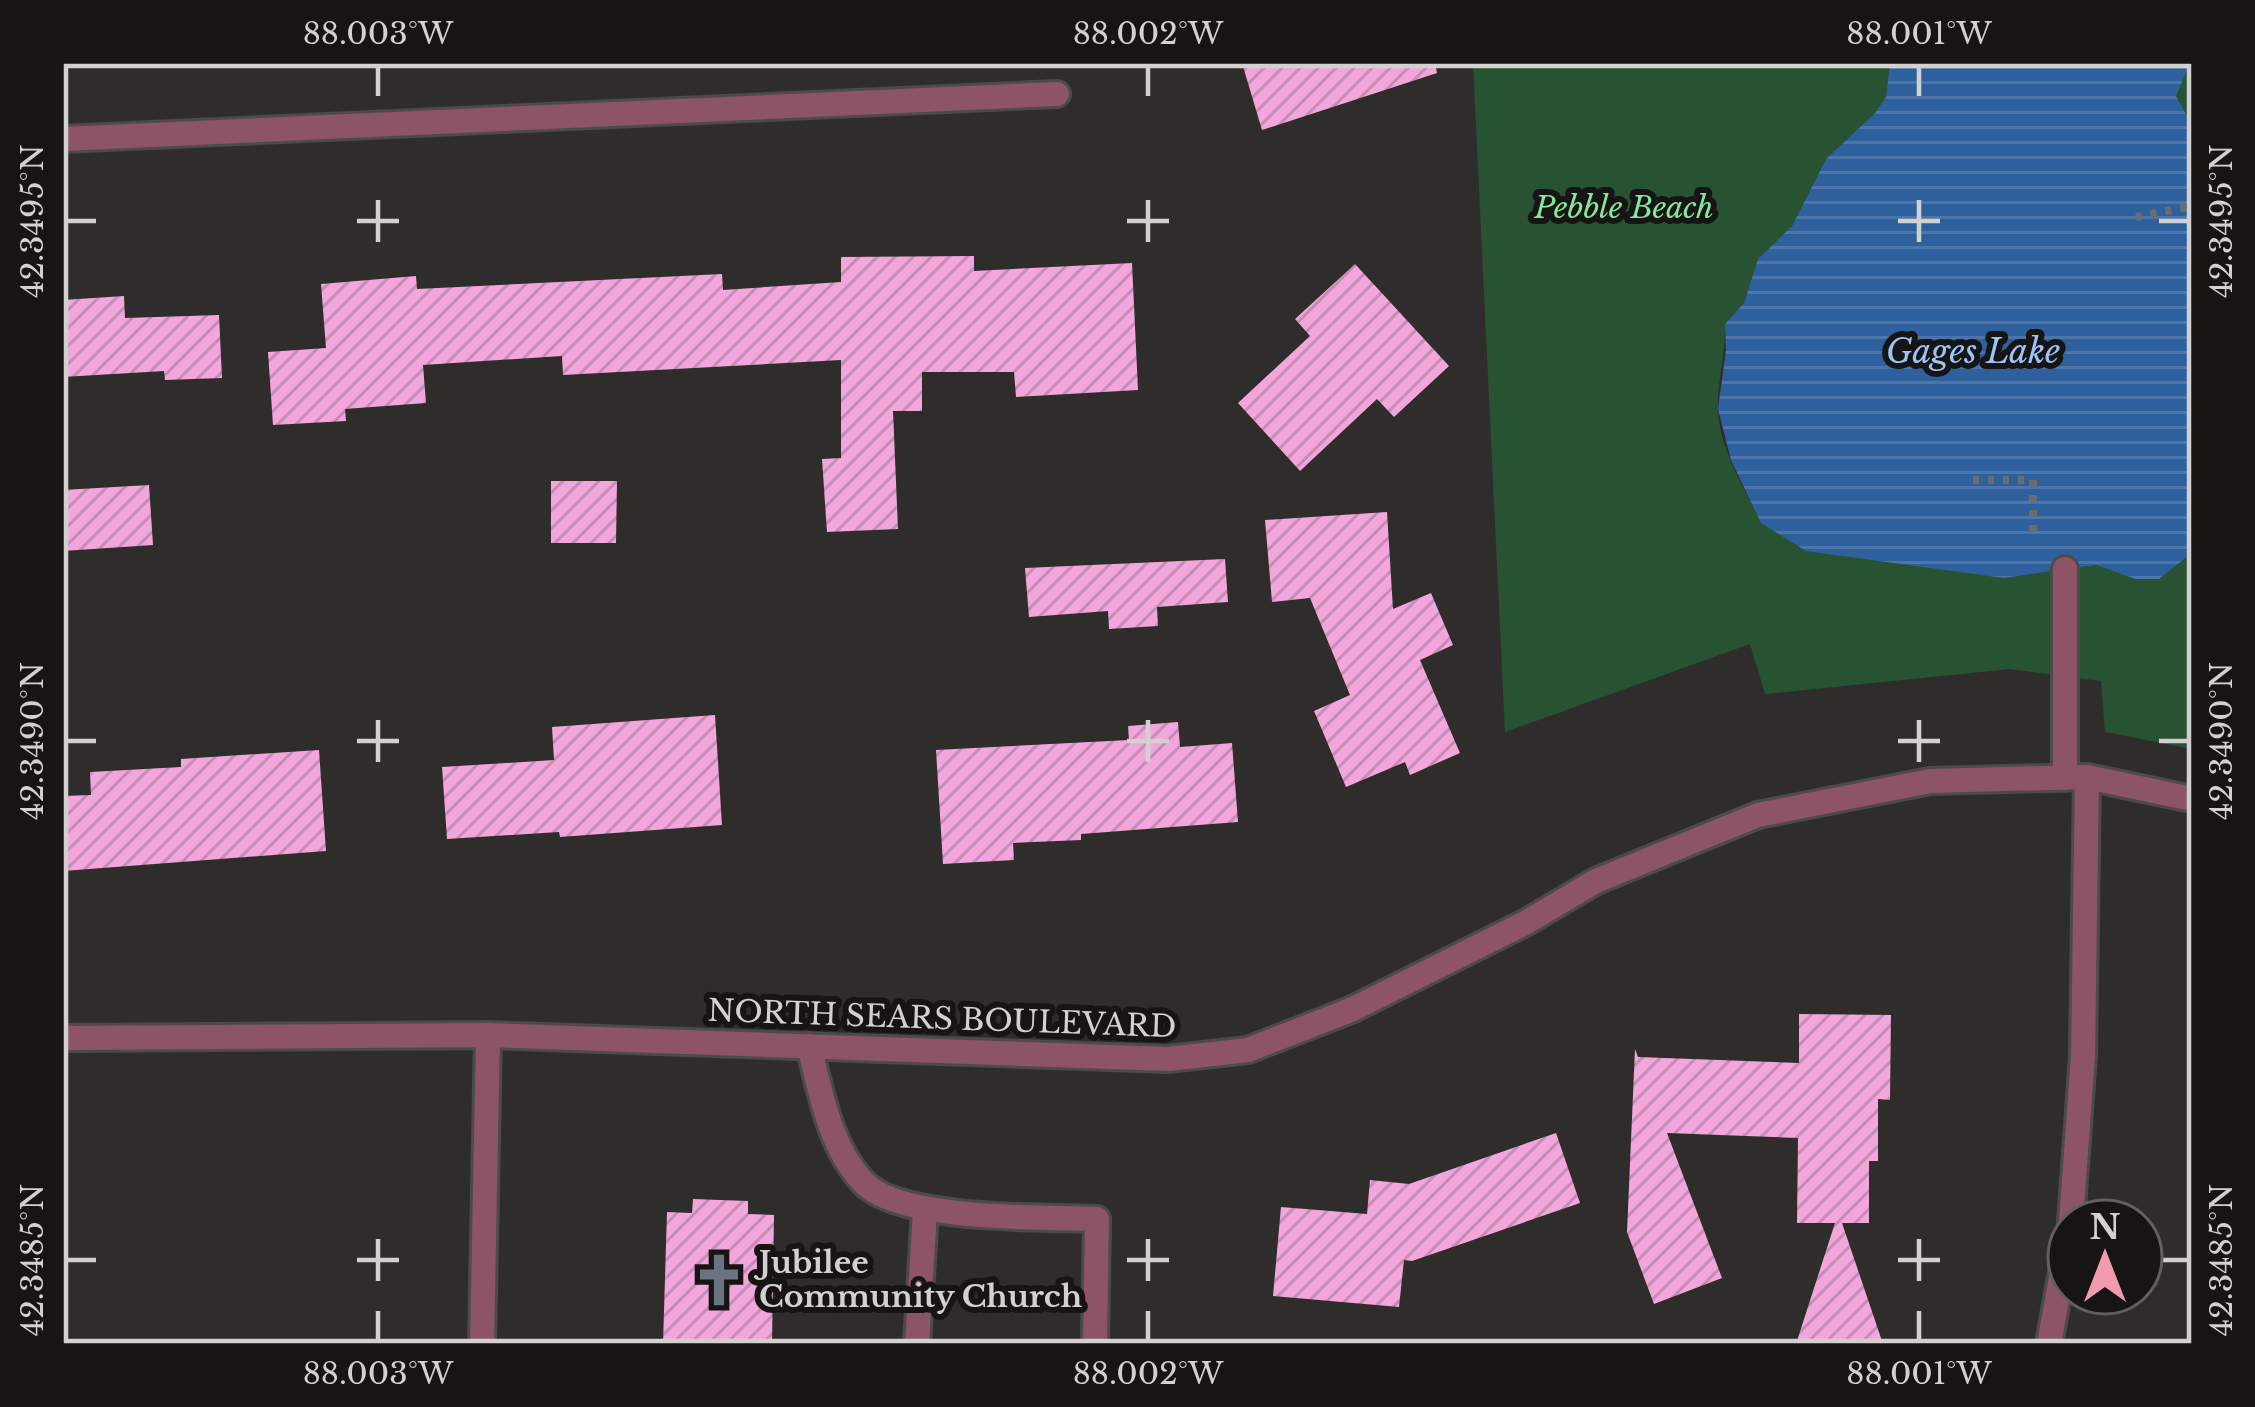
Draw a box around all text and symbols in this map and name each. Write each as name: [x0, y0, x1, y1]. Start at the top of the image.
text: 88.003°W: [303, 15, 454, 52]
text: 88.002°W: [1073, 15, 1224, 52]
text: 88.001°W: [1846, 15, 1992, 52]
text: 42.3495°N: [14, 144, 51, 298]
text: 42.3495°N: [2203, 144, 2240, 298]
park label: Pebble Beach: [1533, 189, 1714, 226]
water label: Gages Lake: [1886, 331, 2060, 372]
text: 42.3490°N: [14, 662, 51, 820]
text: 42.3490°N: [2203, 662, 2240, 820]
street label: NORTH SEARS BOULEVARD: [707, 992, 1177, 1045]
text: 42.3485°N: [14, 1184, 51, 1336]
text: 42.3485°N: [2203, 1184, 2240, 1336]
north arrow: [2045, 1197, 2165, 1317]
text: N: [2089, 1207, 2121, 1248]
place label: Jubilee Community Church: [753, 1244, 1083, 1315]
church icon: Jubilee Community Church: [690, 1251, 748, 1309]
text: 88.003°W: [303, 1355, 454, 1392]
text: 88.002°W: [1073, 1355, 1224, 1392]
text: 88.001°W: [1846, 1355, 1992, 1392]

